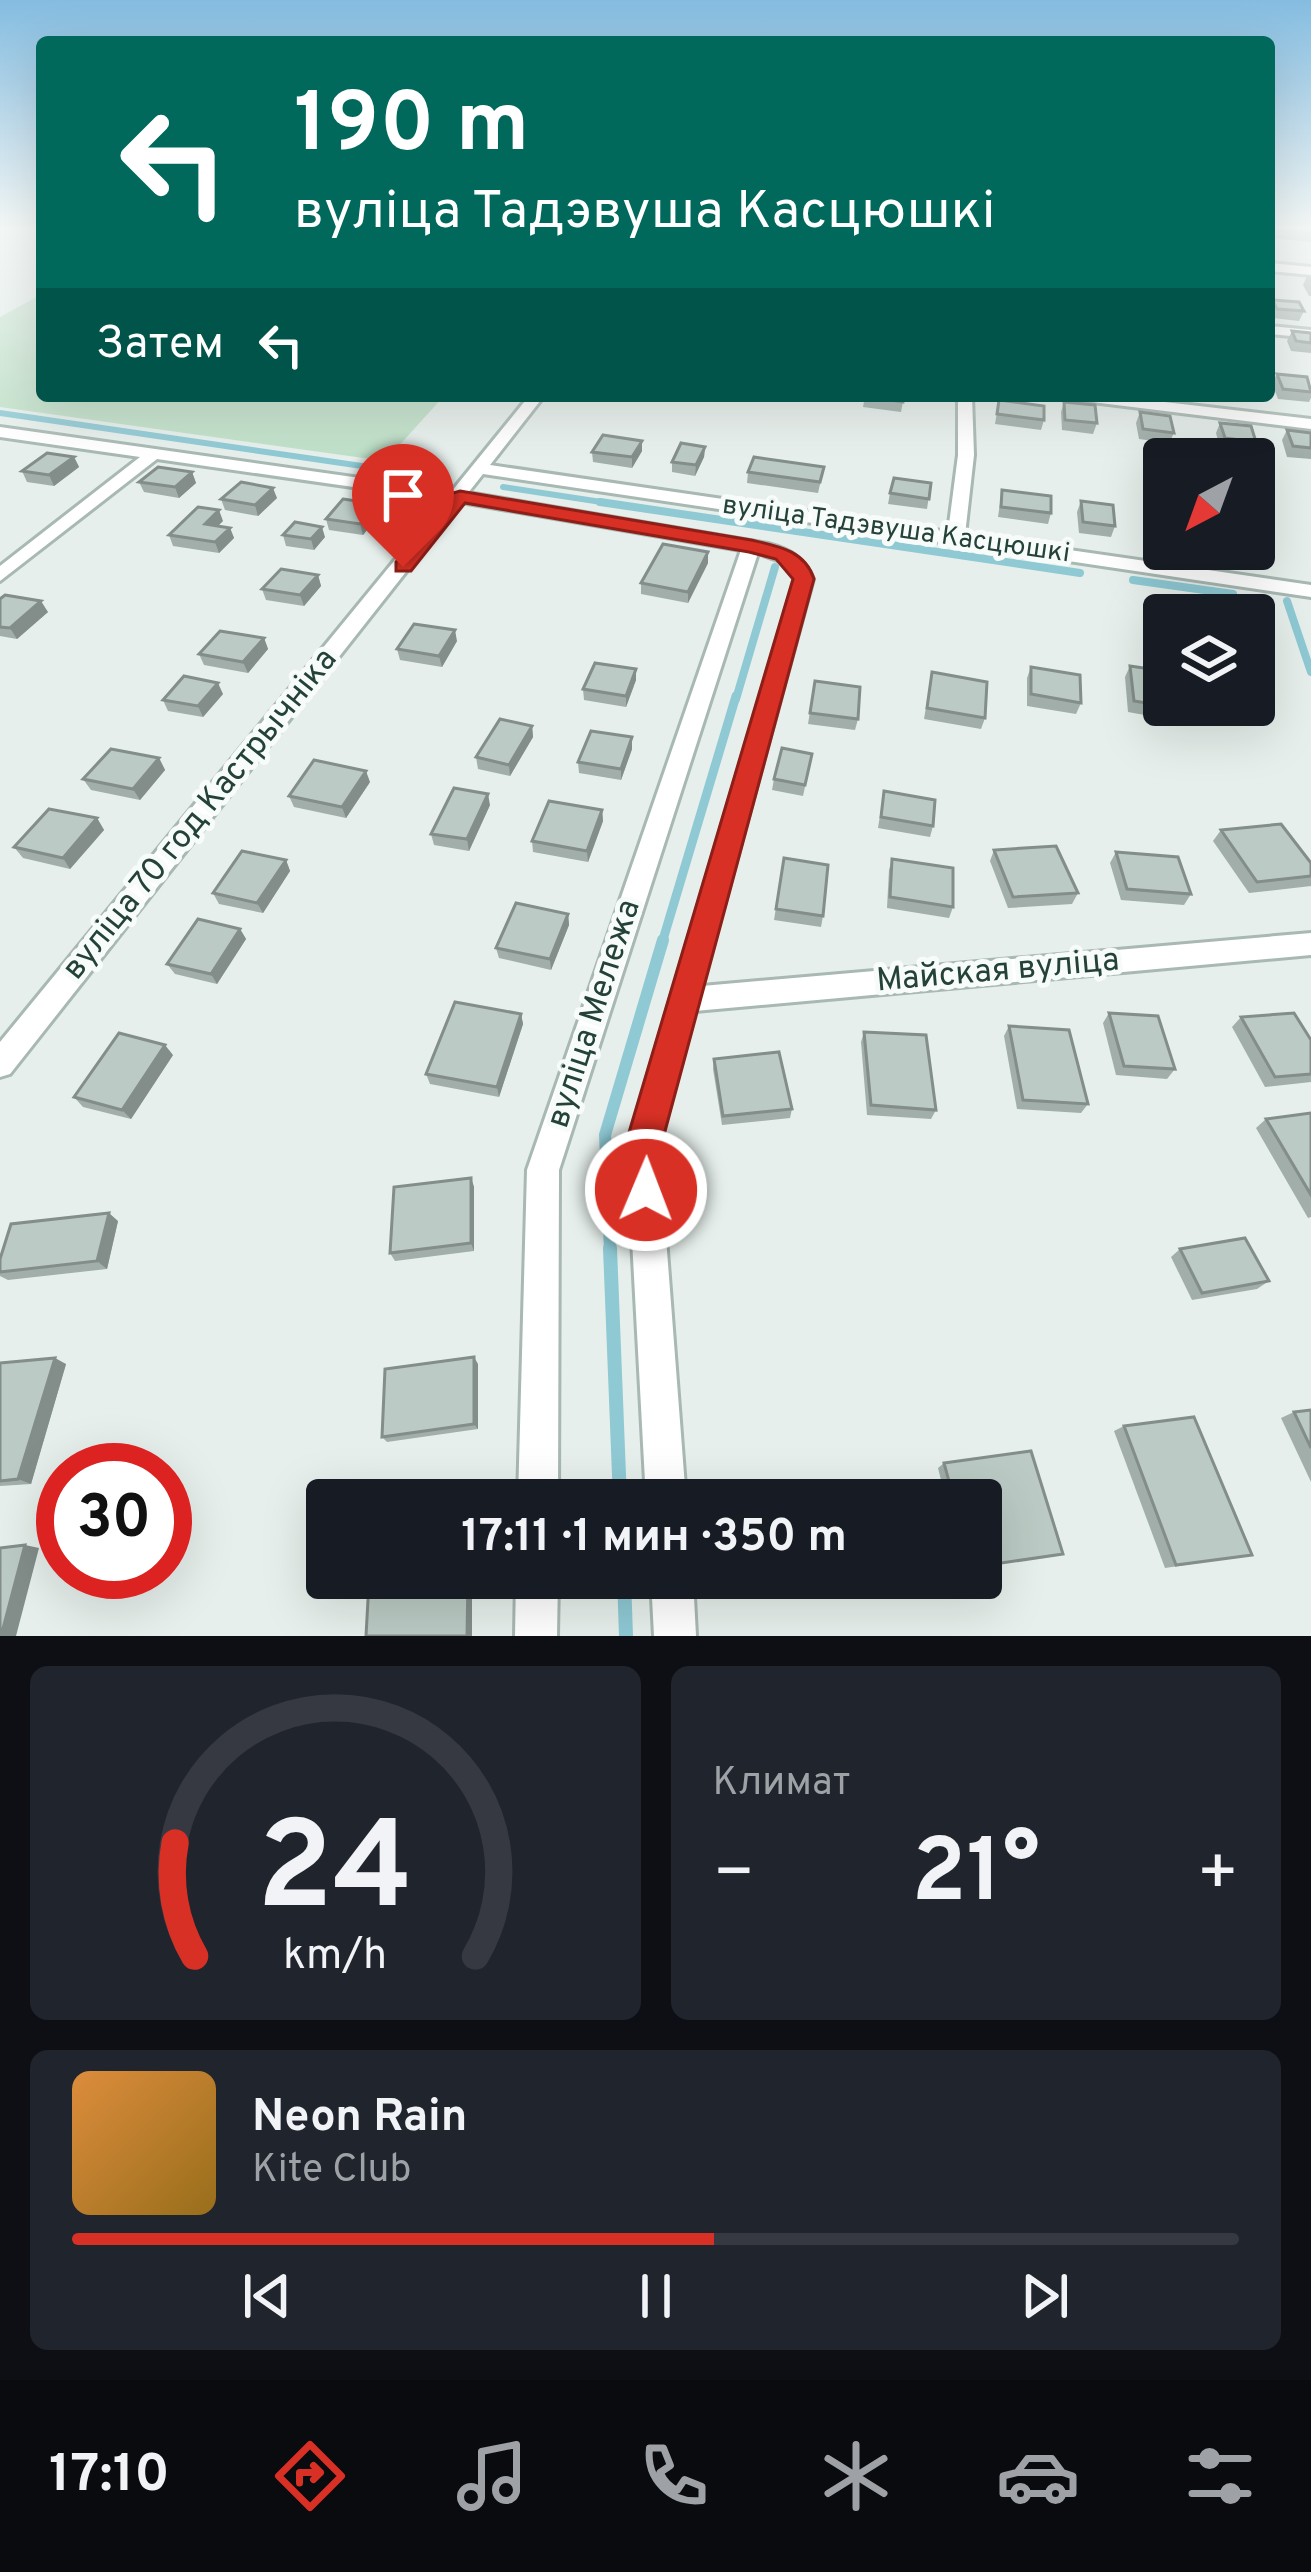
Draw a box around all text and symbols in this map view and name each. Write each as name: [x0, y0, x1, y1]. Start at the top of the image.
text: 190 m: [294, 75, 529, 181]
icon: left: [96, 84, 252, 240]
text: вуліца Тадэвуша Касцюшкі: [294, 179, 995, 248]
icon: left: [248, 312, 314, 378]
text: Затем: [96, 317, 224, 374]
north arrow: [1143, 438, 1275, 570]
map controls: [1143, 438, 1275, 726]
pin: [352, 444, 454, 567]
icon: arrive: [370, 462, 436, 528]
street label: вуліца Тадэвуша Касцюшкі: [720, 489, 1072, 571]
button: layers: [1143, 594, 1275, 726]
street label: вуліца 70 год Кастрычніка: [54, 641, 348, 989]
street label: вуліца Мележа: [538, 894, 652, 1134]
street label: Майская вуліца: [875, 940, 1121, 1004]
position arrow: [583, 1127, 709, 1253]
speed limit sign: 30: [36, 1443, 192, 1599]
text: 17:11 · 1 мин · 350 m: [461, 1510, 847, 1567]
text: Климат: [713, 1760, 850, 1809]
text: 24: [257, 1795, 414, 1953]
text: 21°: [912, 1820, 1040, 1933]
text: −: [713, 1835, 755, 1918]
text: +: [1196, 1835, 1239, 1918]
text: km/h: [283, 1930, 387, 1984]
text: Neon Rain: [252, 2090, 468, 2147]
text: Kite Club: [252, 2147, 411, 2196]
icon: previous: [234, 2263, 300, 2329]
icon: pause: [623, 2263, 689, 2329]
icon: next: [1012, 2263, 1078, 2329]
icon: directions: [268, 2434, 352, 2518]
icon: music: [450, 2434, 534, 2518]
icon: phone: [632, 2434, 716, 2518]
icon: climate: [814, 2434, 898, 2518]
icon: car: [996, 2434, 1080, 2518]
icon: filters: [1178, 2434, 1262, 2518]
text: 17:10: [49, 2442, 170, 2511]

